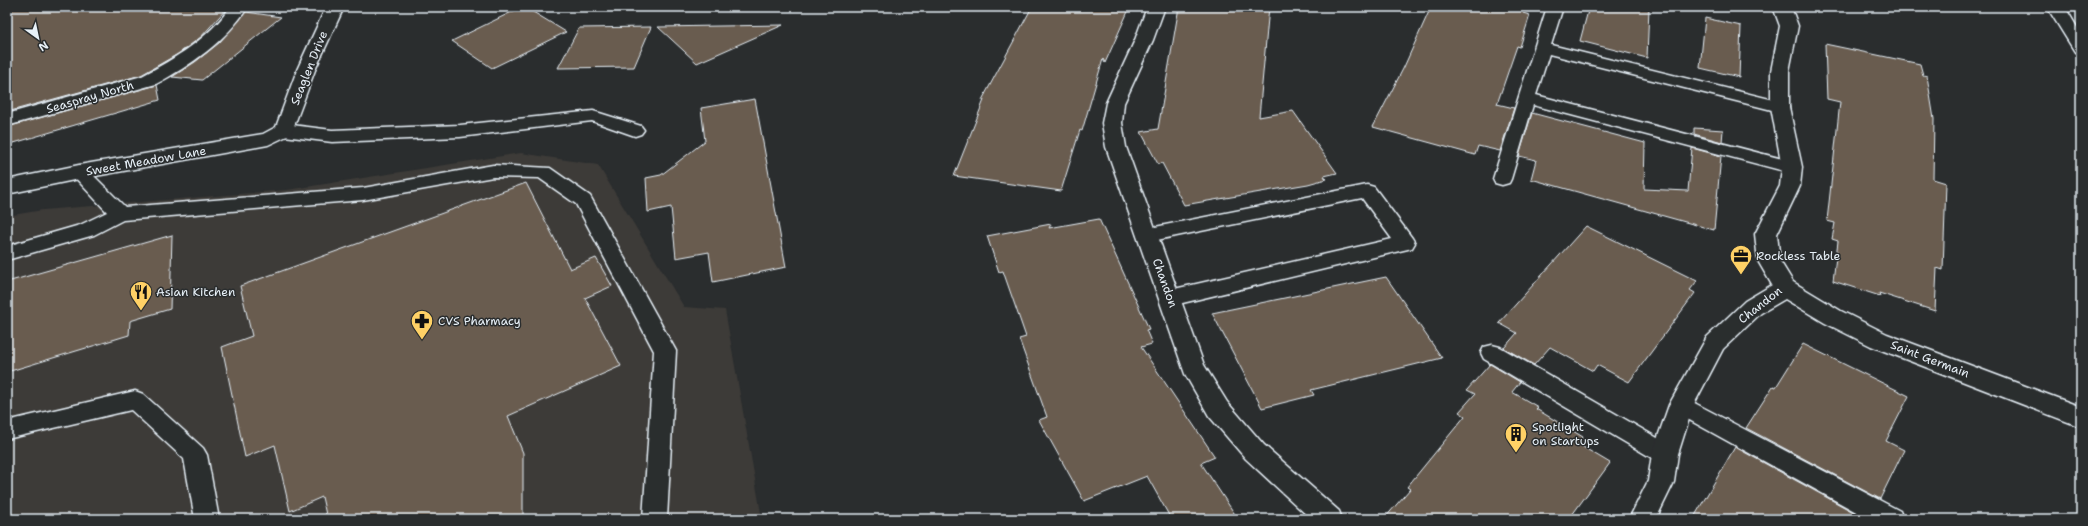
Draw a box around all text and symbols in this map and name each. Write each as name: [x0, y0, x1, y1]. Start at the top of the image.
north arrow: [18, 18, 58, 58]
street label: Seaglen Drive: [287, 28, 331, 108]
text: N: [35, 37, 51, 55]
street label: Seaspray North: [44, 77, 136, 117]
street label: Sweet Meadow Lane: [85, 143, 208, 179]
office icon: Rockless Table: [1728, 243, 1754, 276]
place label: Rockless Table: [1756, 248, 1841, 264]
street label: Chandon: [1149, 256, 1181, 310]
restaurant icon: Asian Kitchen: [128, 279, 154, 312]
street label: Chandon: [1735, 283, 1785, 327]
place label: Asian Kitchen: [156, 284, 235, 300]
pharmacy icon: CVS Pharmacy: [409, 308, 435, 341]
place label: CVS Pharmacy: [438, 313, 521, 329]
street label: Saint Germain: [1888, 337, 1972, 381]
place label: Spotlight on Startups: [1532, 419, 1599, 449]
building icon: Spotlight on Startups: [1503, 421, 1529, 454]

